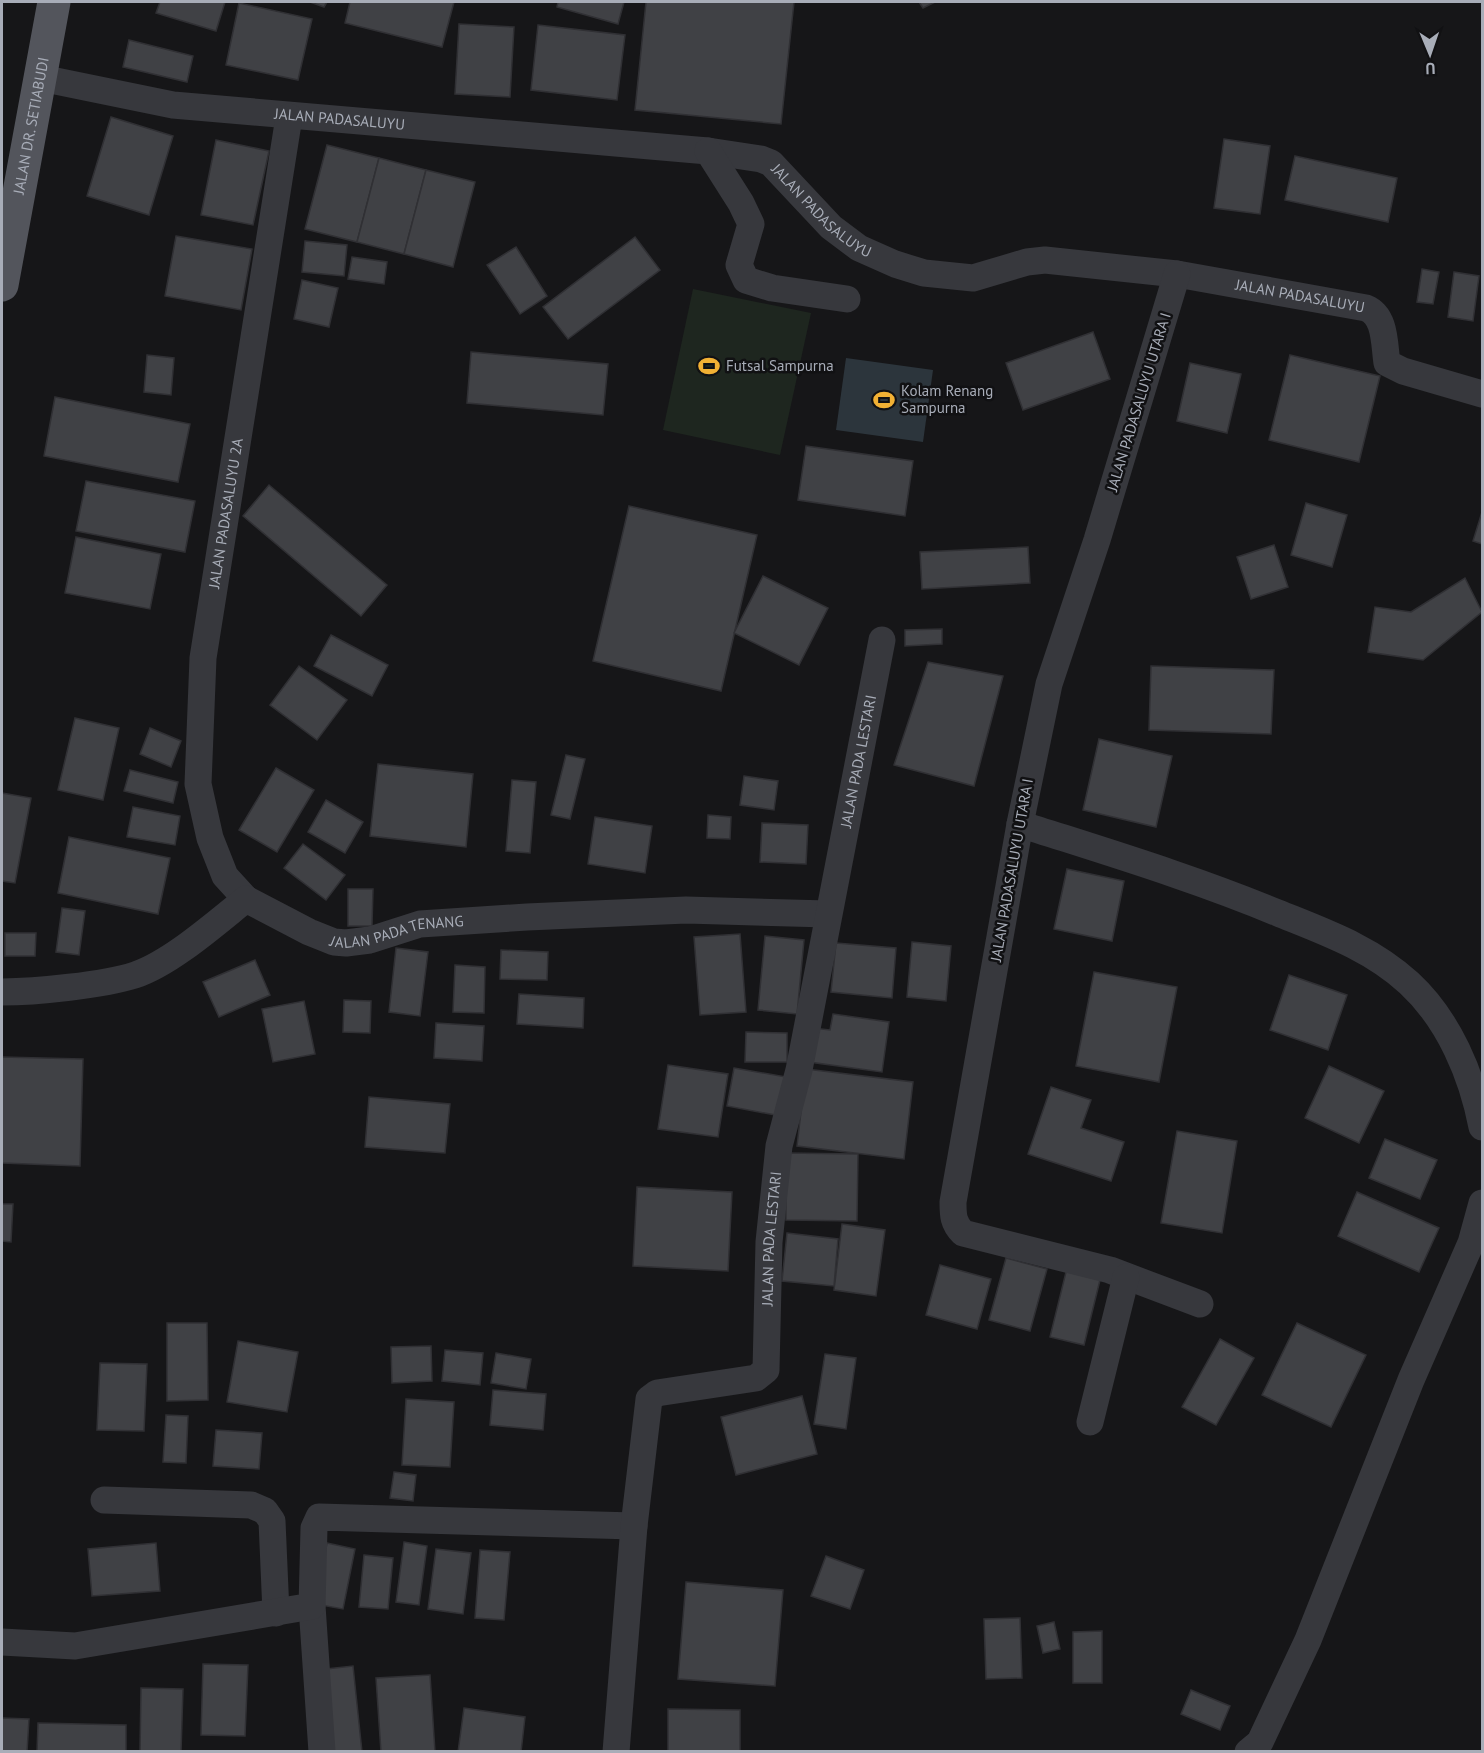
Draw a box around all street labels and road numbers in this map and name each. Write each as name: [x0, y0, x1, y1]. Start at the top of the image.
street label: JALAN DR. SETIABUDI: [9, 56, 53, 197]
street label: JALAN PADASALUYU: [273, 104, 406, 134]
street label: JALAN PADASALUYU: [767, 159, 875, 261]
street label: JALAN PADASALUYU: [1233, 275, 1366, 317]
street label: JALAN PADASALUYU UTARA I: [1102, 310, 1175, 494]
street label: JALAN PADASALUYU 2A: [204, 436, 247, 591]
street label: JALAN PADA LESTARI: [836, 693, 880, 830]
street label: JALAN PADASALUYU UTARA I: [986, 777, 1037, 964]
street label: JALAN PADA TENANG: [326, 911, 464, 952]
street label: JALAN PADA LESTARI: [757, 1170, 785, 1307]

